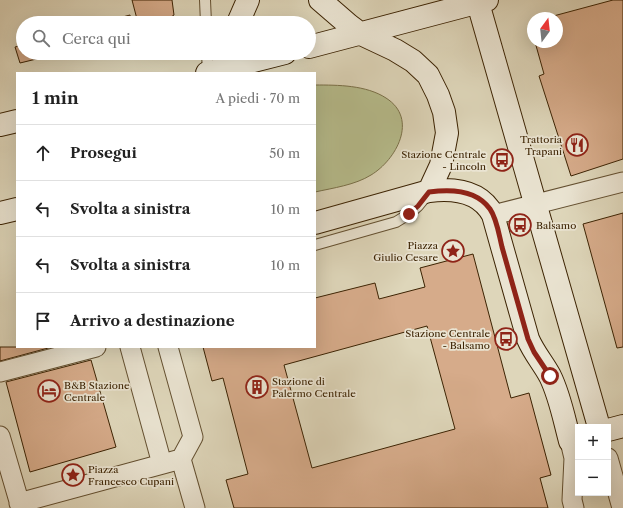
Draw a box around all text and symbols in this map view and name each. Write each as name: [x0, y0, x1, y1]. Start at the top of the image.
north arrow: [527, 12, 563, 48]
search box: [16, 16, 316, 60]
icon: search: [30, 27, 52, 49]
text: Cerca qui: [62, 29, 131, 48]
text: 1 min: [32, 88, 79, 108]
text: A piedi · 70 m: [215, 90, 300, 106]
restaurant icon: Trattoria Trapani: [564, 132, 590, 158]
place label: Trattoria Trapani: [520, 133, 563, 158]
icon: ahead: [32, 142, 54, 164]
text: Prosegui: [70, 143, 137, 162]
text: 50 m: [269, 145, 300, 161]
bus stop icon: Stazione Centrale - Lincoln: [489, 147, 515, 173]
place label: Stazione Centrale - Lincoln: [401, 148, 487, 173]
icon: left: [32, 198, 54, 220]
text: Svolta a sinistra: [70, 199, 190, 218]
text: 10 m: [271, 201, 300, 217]
route end: [400, 205, 418, 223]
bus stop icon: Balsamo: [507, 212, 533, 238]
place label: Balsamo: [536, 219, 576, 232]
place icon: Piazza Giulio Cesare: [440, 238, 466, 264]
place label: Piazza Giulio Cesare: [373, 239, 439, 264]
icon: left: [32, 254, 54, 276]
text: Svolta a sinistra: [70, 255, 190, 274]
text: 10 m: [271, 257, 300, 273]
icon: arrive: [32, 310, 54, 332]
text: Arrivo a destinazione: [70, 311, 235, 330]
bus stop icon: Stazione Centrale - Balsamo: [493, 326, 519, 352]
place label: Stazione Centrale - Balsamo: [405, 327, 490, 352]
route start: [541, 367, 559, 385]
building icon: Stazione di Palermo Centrale: [244, 374, 270, 400]
place label: Stazione di Palermo Centrale: [272, 375, 356, 400]
hotel icon: B&B Stazione Centrale: [36, 378, 62, 404]
place label: B&B Stazione Centrale: [64, 379, 130, 404]
map controls: [575, 424, 611, 496]
button: +: [575, 424, 611, 460]
button: −: [575, 460, 611, 496]
place icon: Piazza Francesco Cupani: [60, 462, 86, 488]
place label: Piazza Francesco Cupani: [88, 463, 174, 488]

